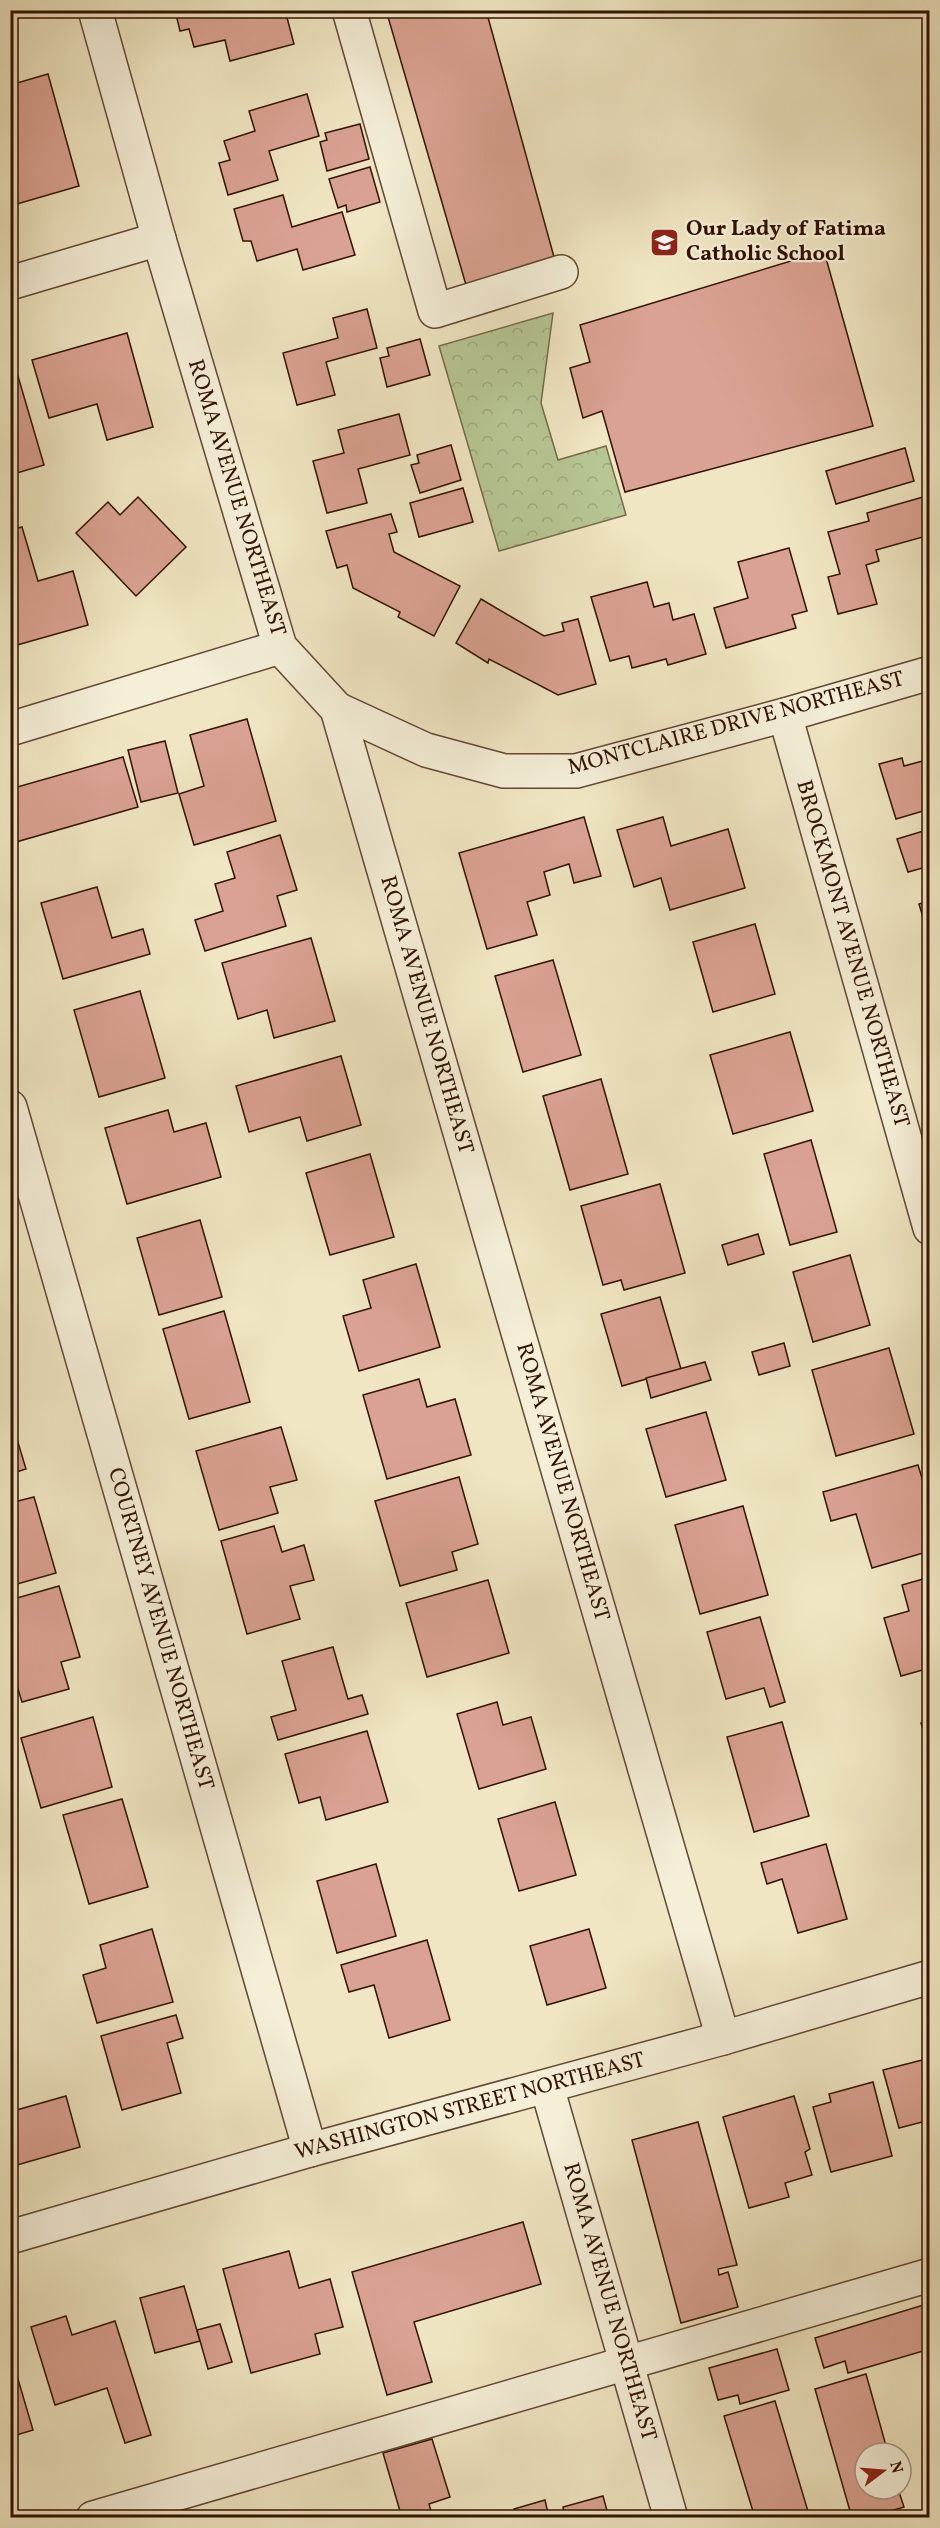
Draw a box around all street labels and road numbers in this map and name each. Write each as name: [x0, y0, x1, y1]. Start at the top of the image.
street label: ROMA AVENUE NORTHEAST: [179, 356, 293, 640]
street label: MONTCLAIRE DRIVE NORTHEAST: [564, 664, 908, 784]
street label: BROCKMONT AVENUE NORTHEAST: [787, 777, 917, 1132]
street label: ROMA AVENUE NORTHEAST: [371, 872, 481, 1158]
street label: ROMA AVENUE NORTHEAST: [507, 1339, 617, 1625]
street label: COURTNEY AVENUE NORTHEAST: [99, 1464, 221, 1794]
street label: WASHINGTON STREET NORTHEAST: [291, 2045, 649, 2169]
street label: ROMA AVENUE NORTHEAST: [554, 2159, 664, 2445]

